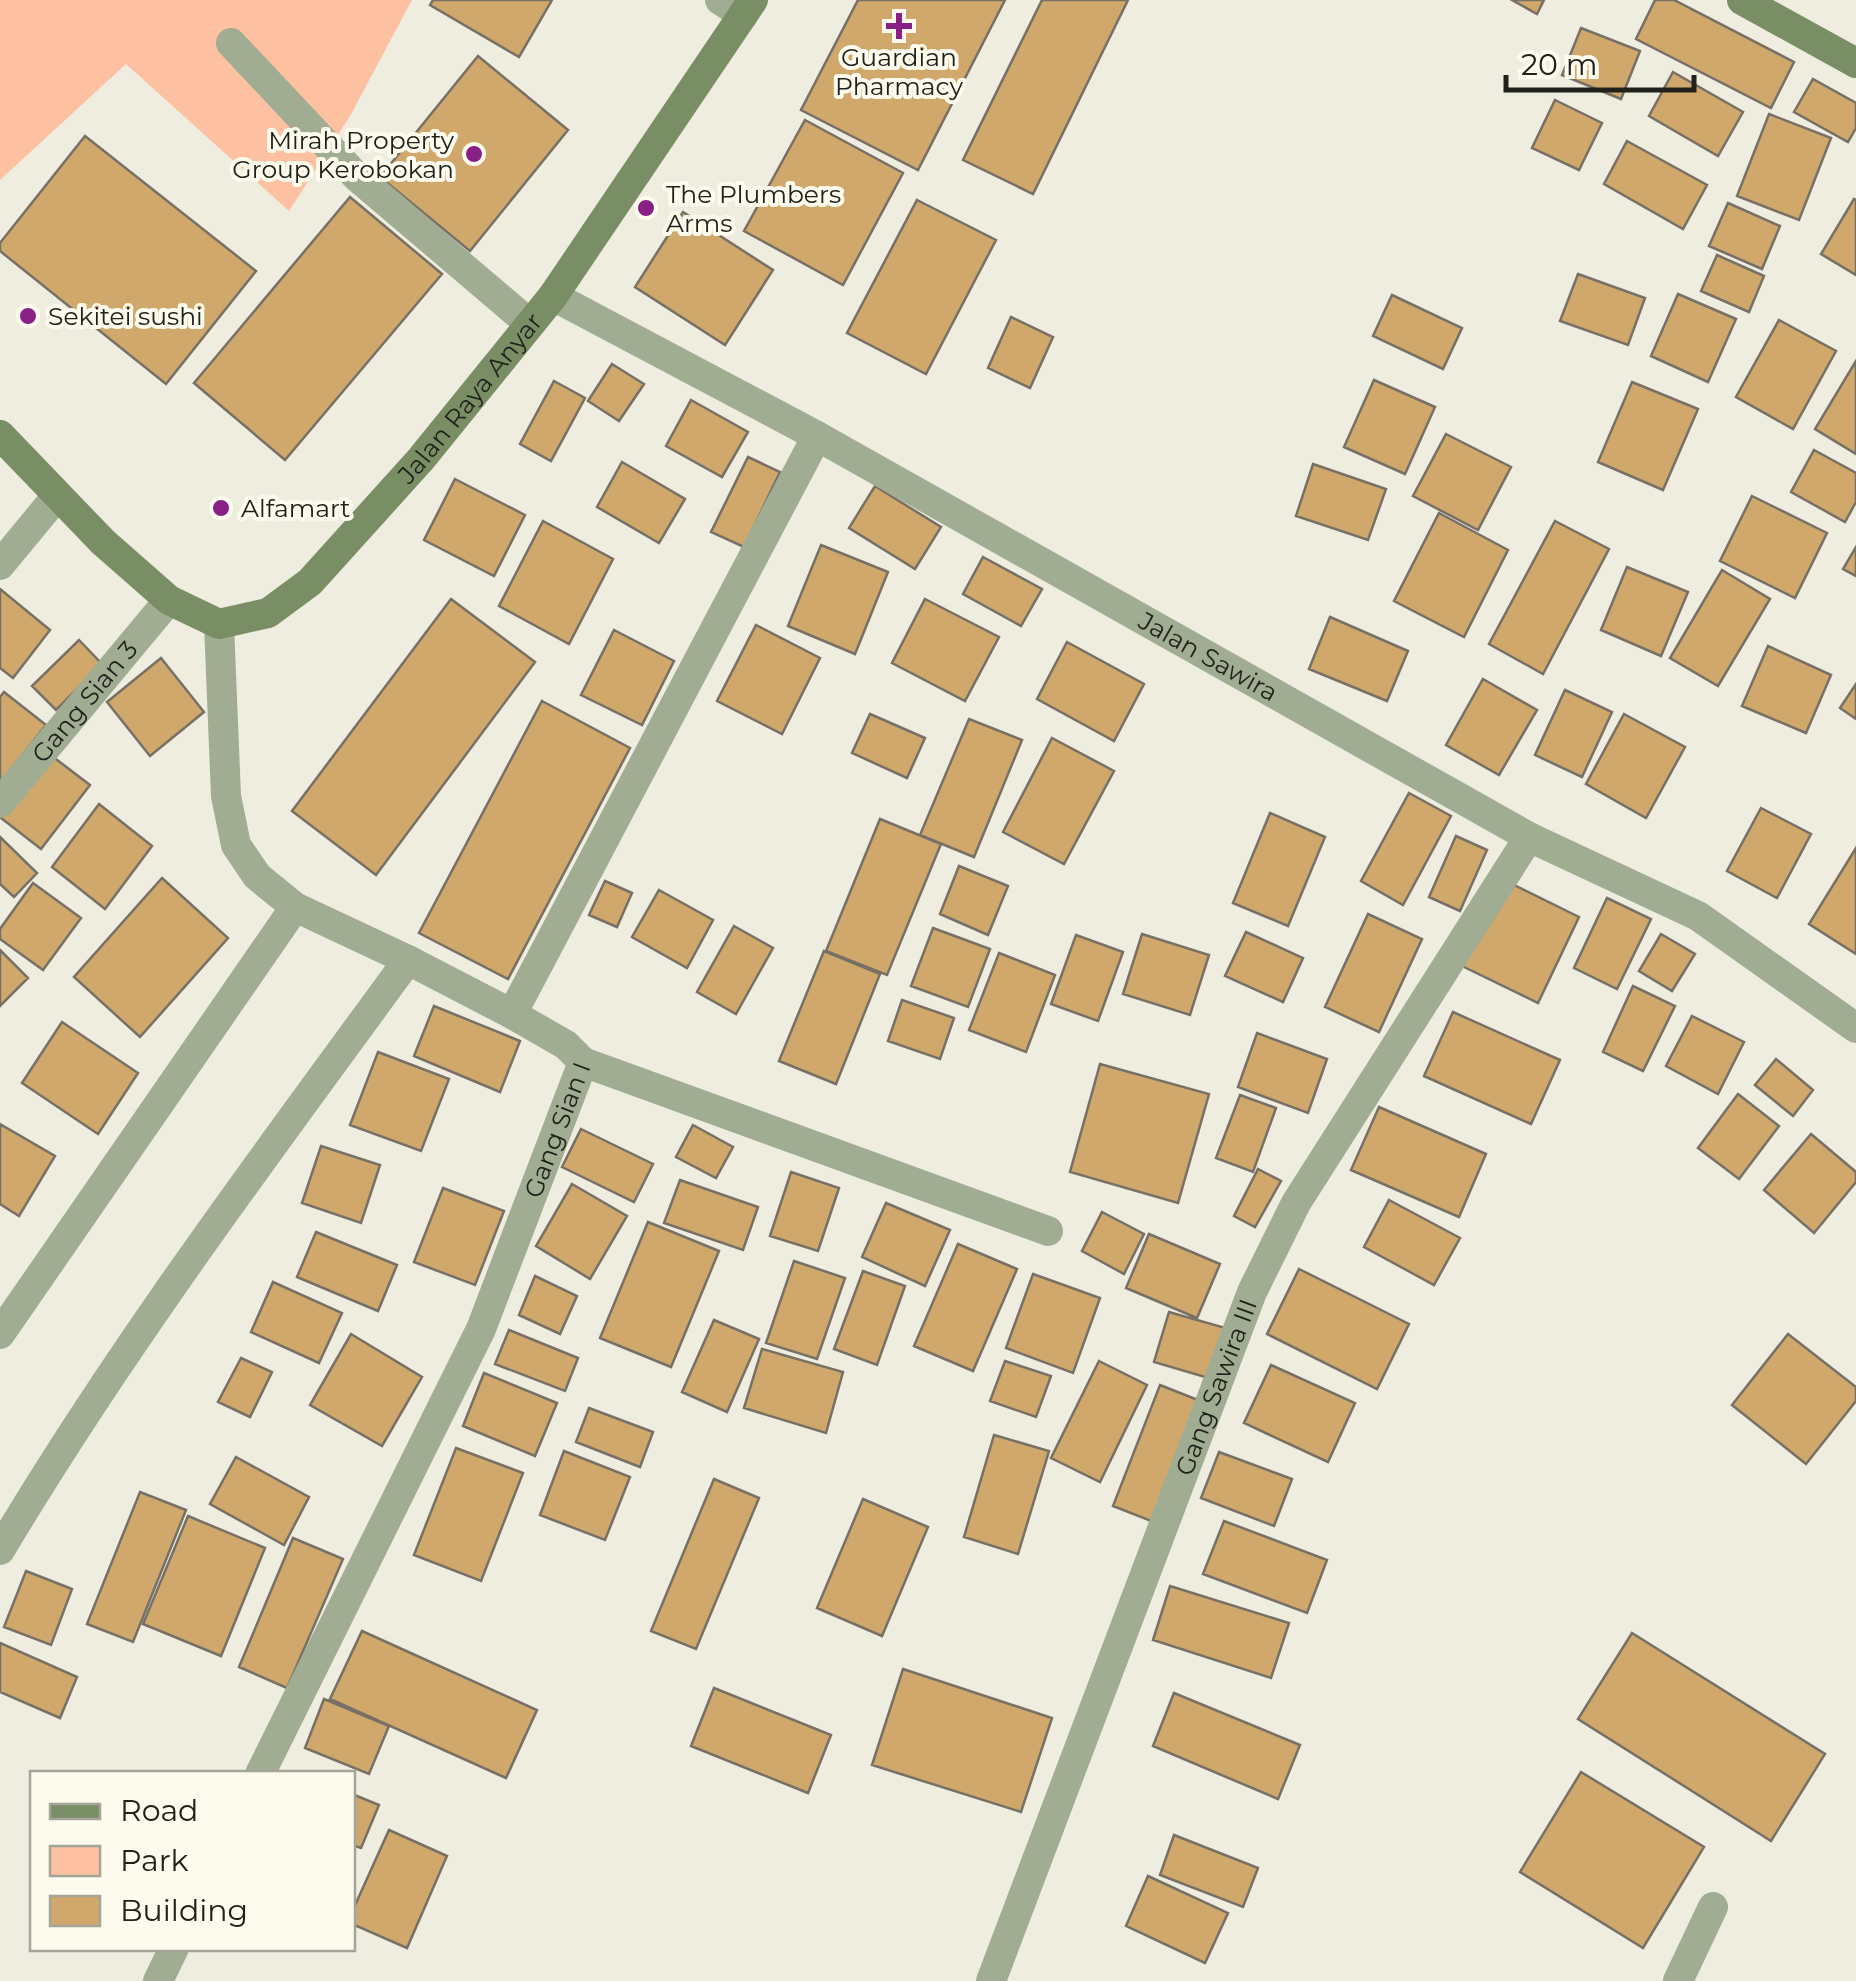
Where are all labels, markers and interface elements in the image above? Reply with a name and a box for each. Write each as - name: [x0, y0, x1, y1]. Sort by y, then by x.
- marker: Guardian Pharmacy: [888, 15, 910, 37]
- scale bar: [1506, 30, 1694, 92]
- place label: Guardian Pharmacy: [835, 42, 964, 101]
- text: 20 m: [1521, 46, 1598, 83]
- place label: Mirah Property Group Kerobokan: [232, 125, 454, 184]
- marker: Mirah Property Group Kerobokan: [463, 143, 485, 165]
- place label: The Plumbers Arms: [666, 179, 841, 238]
- marker: The Plumbers Arms: [635, 197, 657, 219]
- place label: Sekitei sushi: [48, 301, 203, 331]
- marker: Sekitei sushi: [17, 305, 39, 327]
- street label: Jalan Raya Anyar: [391, 307, 548, 490]
- place label: Alfamart: [241, 493, 350, 523]
- marker: Alfamart: [210, 497, 232, 519]
- street label: Jalan Sawira: [1133, 605, 1283, 707]
- street label: Gang Sian 3: [25, 635, 144, 768]
- street label: Gang Sian I: [518, 1058, 597, 1202]
- street label: Gang Sawira III: [1169, 1295, 1263, 1480]
- legend: [30, 1771, 355, 1951]
- text: Road: [120, 1792, 198, 1829]
- text: Park: [120, 1842, 189, 1879]
- text: Building: [120, 1892, 248, 1929]

